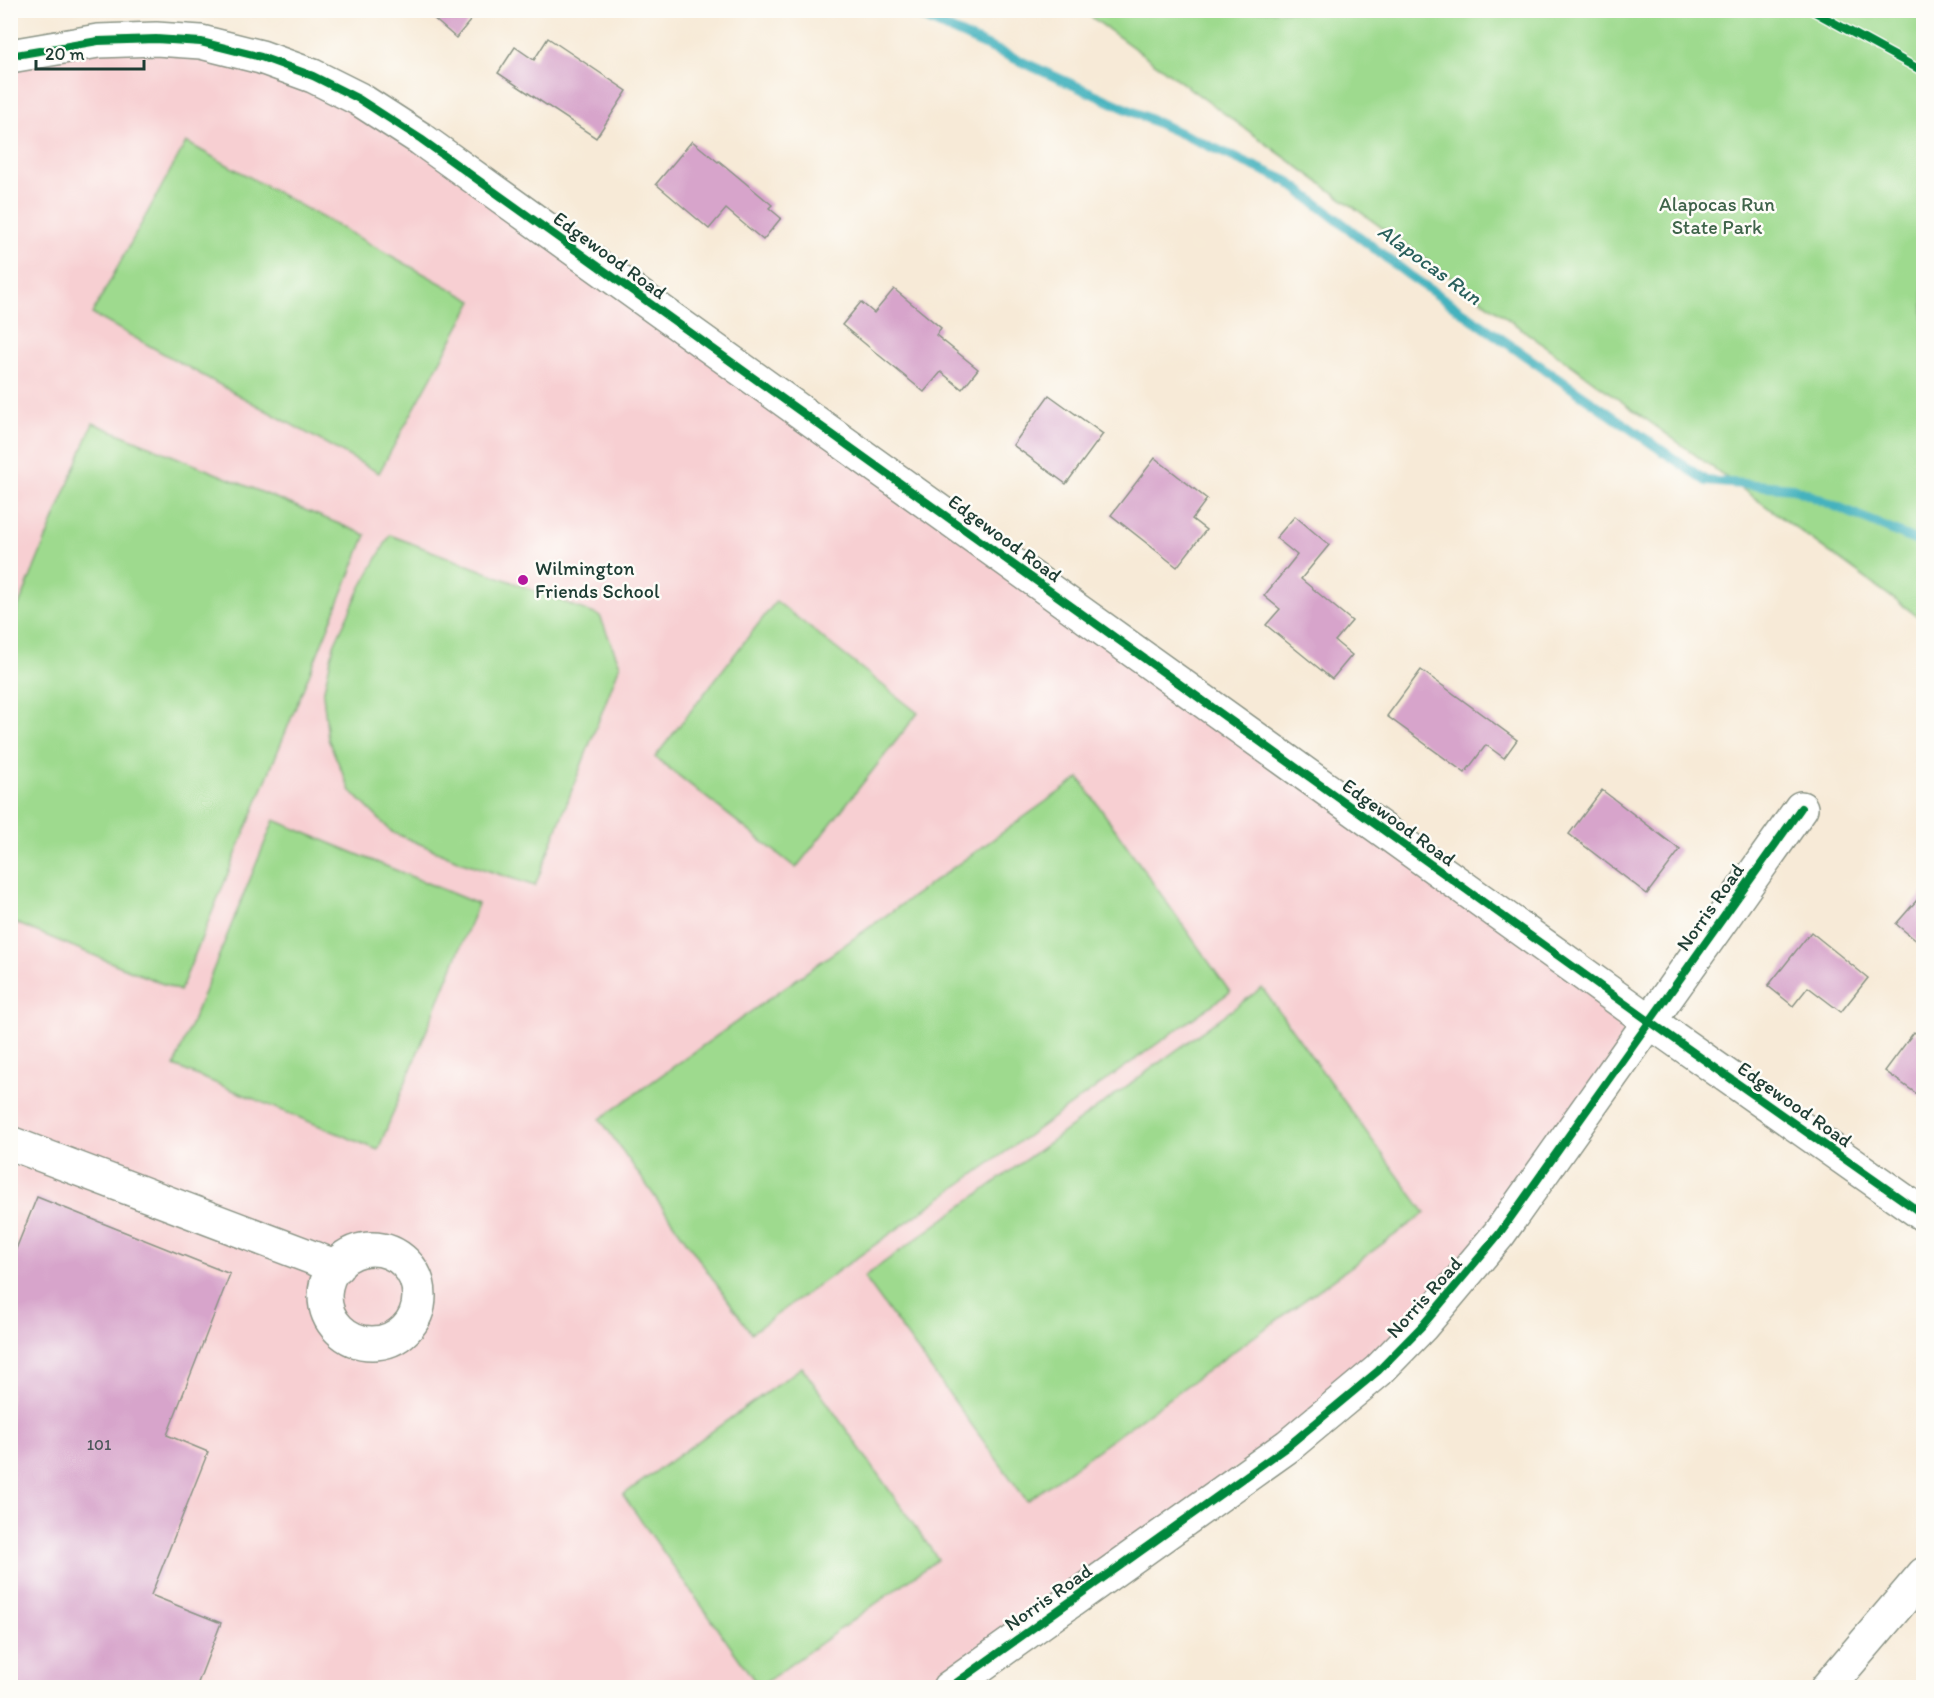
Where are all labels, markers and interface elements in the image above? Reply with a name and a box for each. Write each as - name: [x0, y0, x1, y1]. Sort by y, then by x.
- scale bar: [36, 33, 144, 71]
- text: 20 m: [45, 43, 85, 65]
- park label: Alapocas Run State Park: [1659, 192, 1775, 239]
- street label: Edgewood Road: [549, 206, 672, 304]
- water label: Alapocas Run: [1373, 218, 1487, 310]
- street label: Edgewood Road: [944, 489, 1067, 587]
- place label: Wilmington Friends School: [535, 556, 660, 603]
- marker: Wilmington Friends School: [516, 573, 530, 587]
- street label: Edgewood Road: [1338, 773, 1461, 871]
- street label: Norris Road: [1671, 859, 1749, 955]
- street label: Edgewood Road: [1733, 1056, 1857, 1152]
- street label: Norris Road: [1381, 1251, 1467, 1343]
- house number: 101: [87, 1435, 112, 1454]
- street label: Norris Road: [1000, 1558, 1096, 1636]

